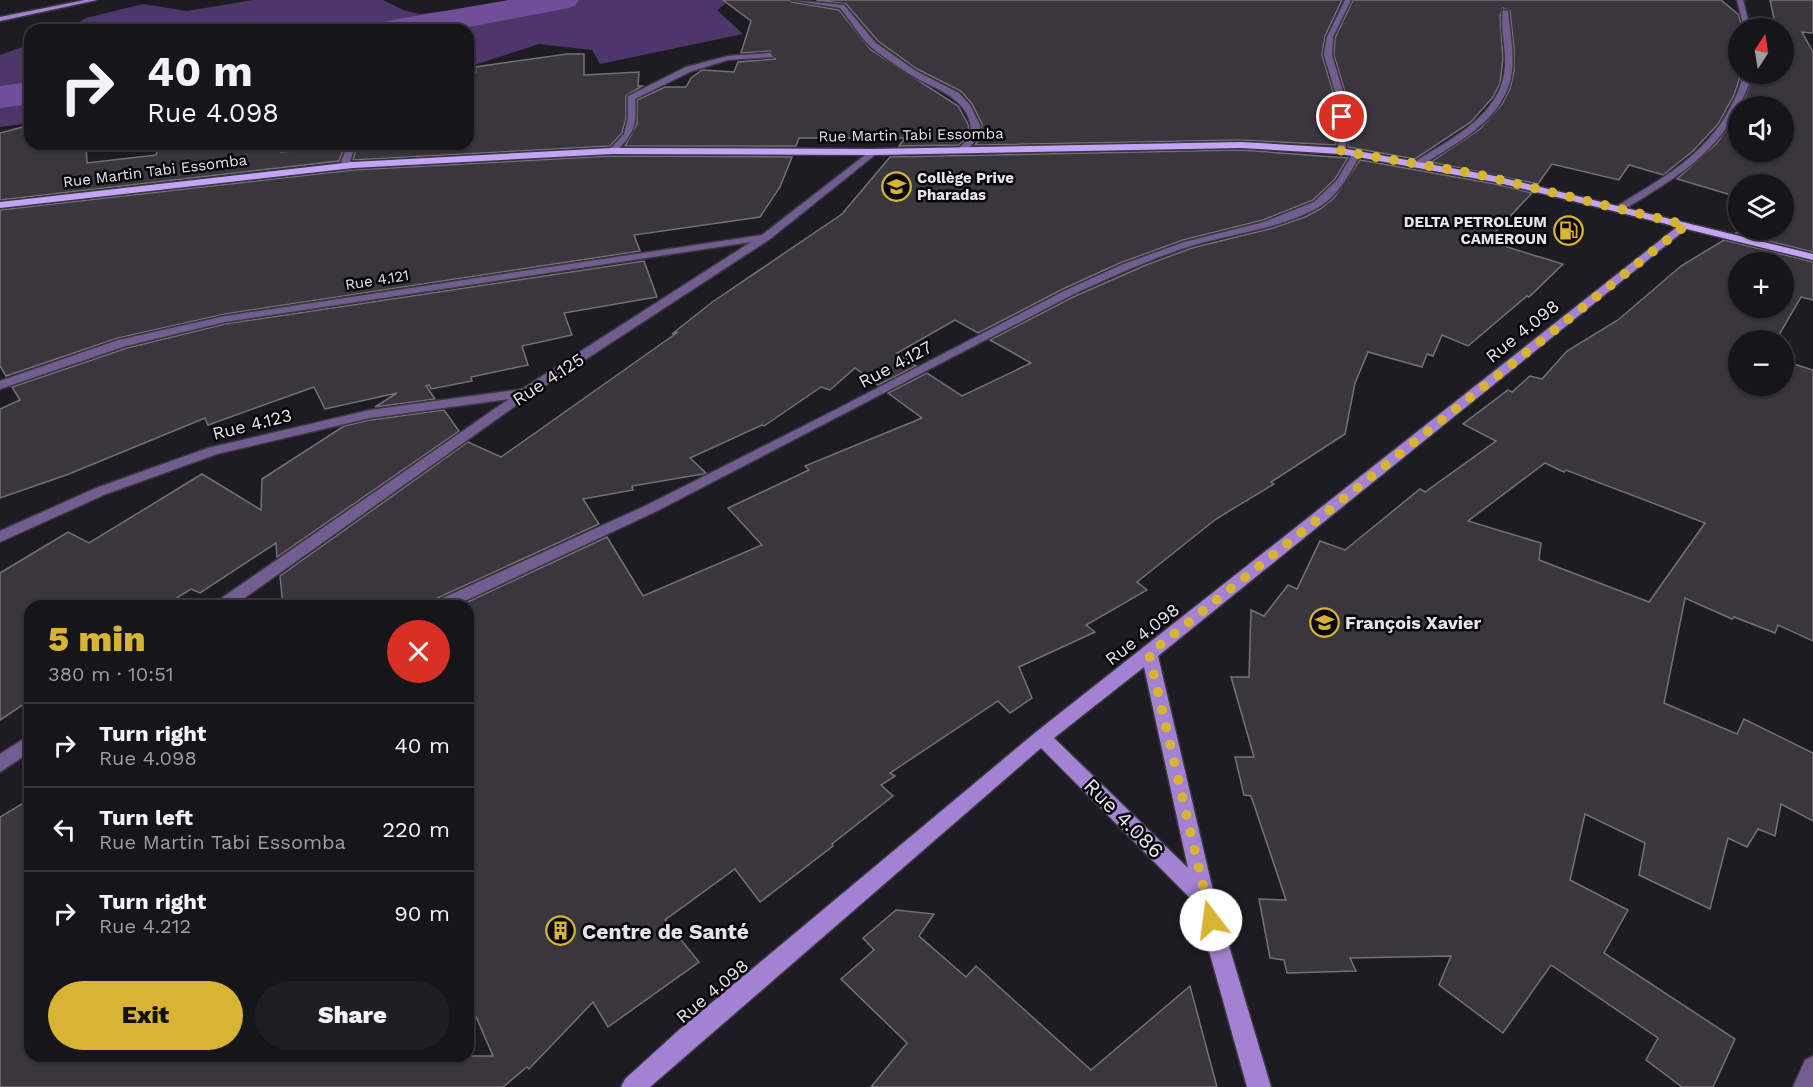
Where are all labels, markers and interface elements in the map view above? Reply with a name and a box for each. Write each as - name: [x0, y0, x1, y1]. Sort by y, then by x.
- north arrow: [1728, 18, 1794, 84]
- map controls: [1728, 18, 1794, 396]
- text: 40 m: [147, 47, 253, 96]
- icon: right: [48, 48, 126, 126]
- pin: [1316, 91, 1367, 142]
- button: sound: [1728, 96, 1794, 162]
- text: Rue 4.098: [147, 97, 279, 129]
- icon: arrive: [1325, 100, 1358, 133]
- street label: Rue Martin Tabi Essomba: [818, 124, 1004, 146]
- street label: Rue Martin Tabi Essomba: [62, 151, 248, 191]
- place label: Collège Prive Pharadas: [917, 169, 1014, 204]
- school or university icon: Collège Prive Pharadas: [880, 171, 912, 203]
- button: layers: [1728, 174, 1794, 240]
- place label: DELTA PETROLEUM CAMEROUN: [1404, 213, 1547, 248]
- fuel station icon: DELTA PETROLEUM CAMEROUN: [1552, 215, 1584, 247]
- button: +: [1728, 252, 1794, 318]
- street label: Rue 4.121: [344, 266, 410, 294]
- street label: Rue 4.098: [1481, 295, 1563, 367]
- button: −: [1728, 330, 1794, 396]
- street label: Rue 4.127: [855, 336, 935, 392]
- street label: Rue 4.125: [508, 348, 588, 410]
- street label: Rue 4.123: [210, 404, 294, 444]
- street label: Rue 4.098: [1101, 599, 1183, 669]
- school or university icon: François Xavier: [1308, 606, 1340, 638]
- place label: François Xavier: [1345, 612, 1481, 633]
- text: 5 min: [48, 618, 145, 660]
- button: close: [387, 620, 450, 683]
- text: 380 m · 10:51: [48, 662, 174, 686]
- text: Turn right: [99, 721, 206, 746]
- icon: right: [48, 729, 81, 762]
- text: 40 m: [394, 733, 450, 758]
- text: Rue 4.098: [99, 746, 197, 770]
- street label: Rue 4.086: [1079, 773, 1169, 863]
- text: Turn left: [99, 805, 193, 830]
- icon: left: [48, 813, 81, 846]
- text: 220 m: [382, 817, 450, 842]
- text: Rue Martin Tabi Essomba: [99, 830, 346, 854]
- position arrow: [1179, 888, 1243, 952]
- text: Turn right: [99, 889, 206, 914]
- icon: right: [48, 897, 81, 930]
- text: 90 m: [394, 901, 450, 926]
- text: Rue 4.212: [99, 914, 191, 938]
- building icon: Centre de Santé: [545, 915, 577, 947]
- place label: Centre de Santé: [582, 919, 749, 944]
- street label: Rue 4.098: [672, 955, 752, 1027]
- button: Exit: [48, 981, 243, 1050]
- button: Share: [255, 981, 450, 1050]

